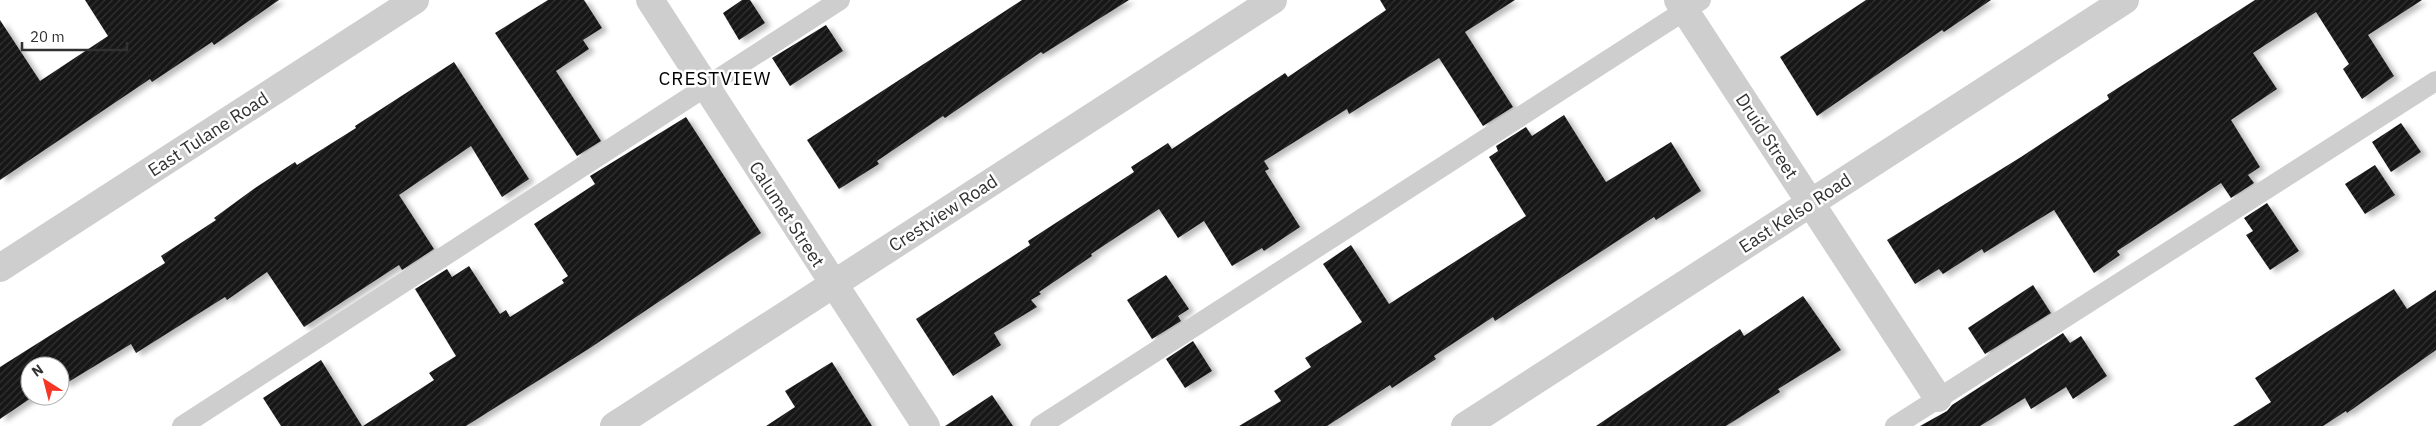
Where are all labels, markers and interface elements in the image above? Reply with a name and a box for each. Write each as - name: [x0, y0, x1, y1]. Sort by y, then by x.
- scale bar: [22, 20, 128, 52]
- text: 20 m: [30, 27, 65, 46]
- district label: CRESTVIEW: [659, 66, 771, 90]
- street label: East Tulane Road: [143, 86, 273, 182]
- street label: Druid Street: [1731, 89, 1803, 183]
- street label: Calumet Street: [744, 157, 830, 271]
- street label: East Kelso Road: [1734, 168, 1856, 258]
- street label: Crestview Road: [884, 169, 1002, 257]
- north arrow: [20, 356, 70, 406]
- text: N: [28, 360, 47, 381]

